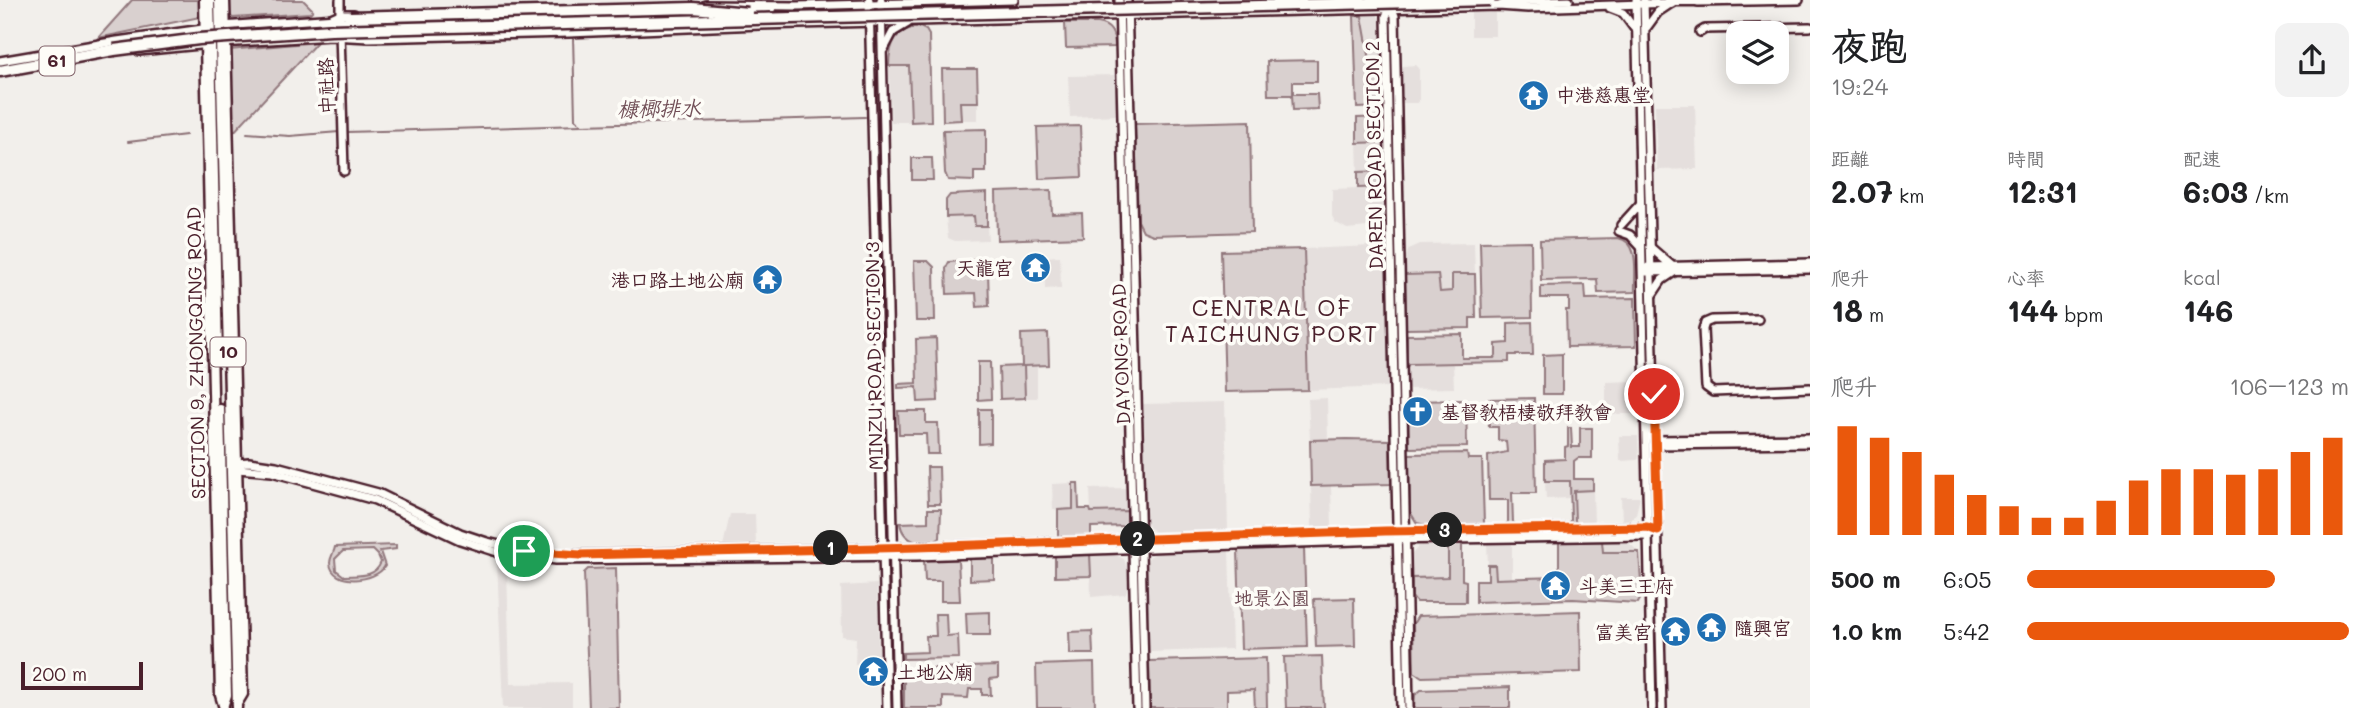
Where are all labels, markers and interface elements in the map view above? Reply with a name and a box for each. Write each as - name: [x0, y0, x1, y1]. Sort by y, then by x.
- text: 夜跑: [1831, 20, 1907, 70]
- map controls: [1726, 21, 1789, 84]
- button: layers: [1726, 21, 1789, 84]
- button: share: [2275, 23, 2349, 97]
- street label: DAREN ROAD SECTION 2: [1359, 40, 1388, 270]
- road number: 61: [40, 46, 74, 76]
- street label: 中社路: [312, 57, 339, 115]
- text: 19:24: [1831, 71, 1888, 101]
- temple icon: 中港慈惠堂: [1516, 78, 1550, 112]
- place label: 中港慈惠堂: [1556, 82, 1651, 107]
- water label: 槺榔排水: [617, 93, 702, 122]
- text: 距離: [1831, 146, 1869, 171]
- text: 時間: [2007, 146, 2045, 171]
- text: 配速: [2183, 146, 2221, 171]
- text: 2.07: [1831, 171, 1893, 211]
- text: 12:31: [2007, 171, 2078, 211]
- text: 6:03: [2183, 171, 2248, 211]
- text: km: [1893, 183, 1924, 208]
- text: /km: [2248, 183, 2289, 208]
- street label: SECTION 9, ZHONGQING ROAD: [180, 207, 211, 499]
- street label: MINZU ROAD SECTION 3: [859, 241, 888, 471]
- temple icon: 天龍宮: [1019, 251, 1053, 285]
- place label: 天龍宮: [956, 255, 1013, 280]
- temple icon: 港口路土地公廟: [750, 263, 784, 297]
- text: 爬升: [1831, 265, 1869, 290]
- text: 心率: [2007, 265, 2045, 290]
- text: kcal: [2183, 265, 2221, 290]
- place label: 港口路土地公廟: [611, 267, 744, 292]
- street label: DAYONG ROAD: [1106, 283, 1135, 425]
- text: 18: [1831, 290, 1863, 330]
- text: 144: [2007, 290, 2058, 330]
- text: 146: [2183, 290, 2233, 330]
- district label: CENTRAL OF TAICHUNG PORT: [1165, 292, 1379, 348]
- text: m: [1863, 302, 1884, 327]
- text: bpm: [2058, 302, 2103, 327]
- road number: 10: [210, 338, 246, 366]
- pin: [1624, 364, 1684, 424]
- text: 爬升: [1831, 371, 1877, 401]
- text: 106–123 m: [2230, 371, 2349, 401]
- icon: check: [1635, 375, 1673, 413]
- church icon: 基督教梧棲敬拜教會: [1401, 395, 1435, 429]
- place label: 基督教梧棲敬拜教會: [1441, 399, 1612, 424]
- pin: 3: [1428, 512, 1462, 548]
- text: 3: [1439, 517, 1450, 542]
- pin: [494, 521, 554, 581]
- pin: 2: [1120, 522, 1156, 556]
- text: 2: [1132, 526, 1143, 551]
- pin: 1: [814, 530, 848, 566]
- icon: arrive: [505, 532, 543, 570]
- text: 1: [826, 535, 835, 560]
- text: 500 m: [1831, 564, 1901, 594]
- text: 6:05: [1943, 564, 1992, 594]
- temple icon: 斗美三王府: [1539, 569, 1573, 603]
- place label: 斗美三王府: [1579, 573, 1674, 598]
- park label: 地景公園: [1234, 585, 1310, 610]
- temple icon: 隨興宮: [1694, 611, 1728, 645]
- temple icon: 富美宮: [1658, 615, 1692, 649]
- place label: 隨興宮: [1734, 615, 1791, 640]
- text: 1.0 km: [1831, 616, 1902, 646]
- text: 5:42: [1943, 616, 1990, 646]
- place label: 富美宮: [1595, 619, 1652, 644]
- temple icon: 土地公廟: [857, 655, 891, 689]
- scale bar: [21, 659, 144, 691]
- place label: 土地公廟: [897, 659, 973, 684]
- text: 200 m: [32, 661, 87, 686]

